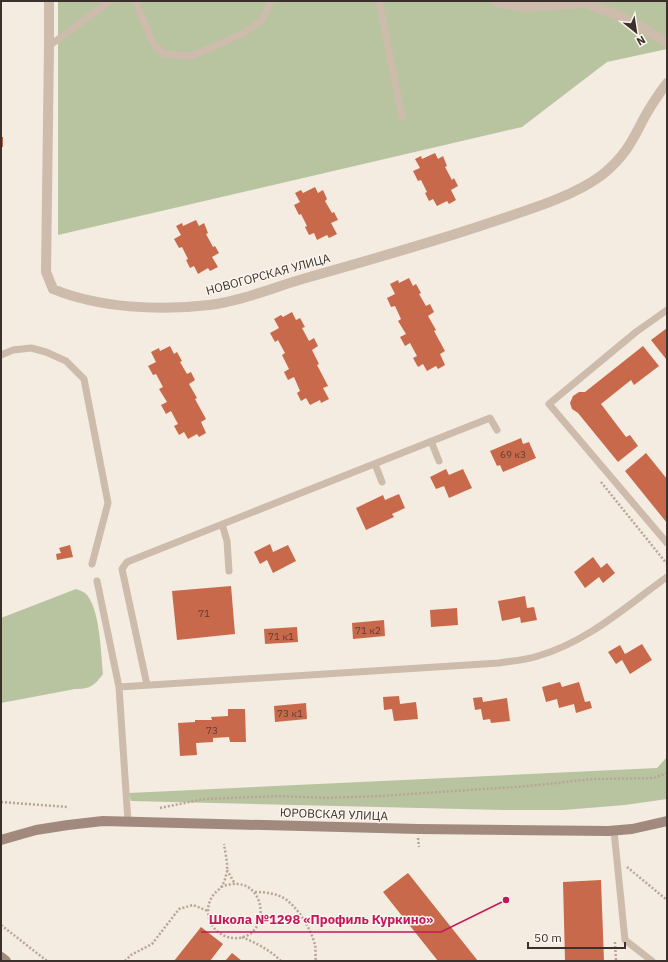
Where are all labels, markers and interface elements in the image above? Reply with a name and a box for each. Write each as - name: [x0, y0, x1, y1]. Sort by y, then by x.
- north arrow: [616, 12, 656, 52]
- text: N: [634, 33, 648, 49]
- street label: НОВОГОРСКАЯ УЛИЦА: [204, 250, 332, 298]
- house number: 69 к3: [500, 448, 526, 461]
- house number: 71: [198, 607, 210, 620]
- house number: 71 к2: [355, 624, 381, 637]
- house number: 71 к1: [268, 630, 294, 643]
- house number: 73 к1: [277, 707, 303, 720]
- house number: 73: [206, 724, 218, 737]
- street label: ЮРОВСКАЯ УЛИЦА: [280, 805, 389, 823]
- callout: Школа №1298 «Профиль Куркино»: [201, 907, 441, 932]
- text: Школа №1298 «Профиль Куркино»: [209, 911, 433, 928]
- scale bar: [528, 924, 625, 950]
- text: 50 m: [534, 930, 562, 945]

